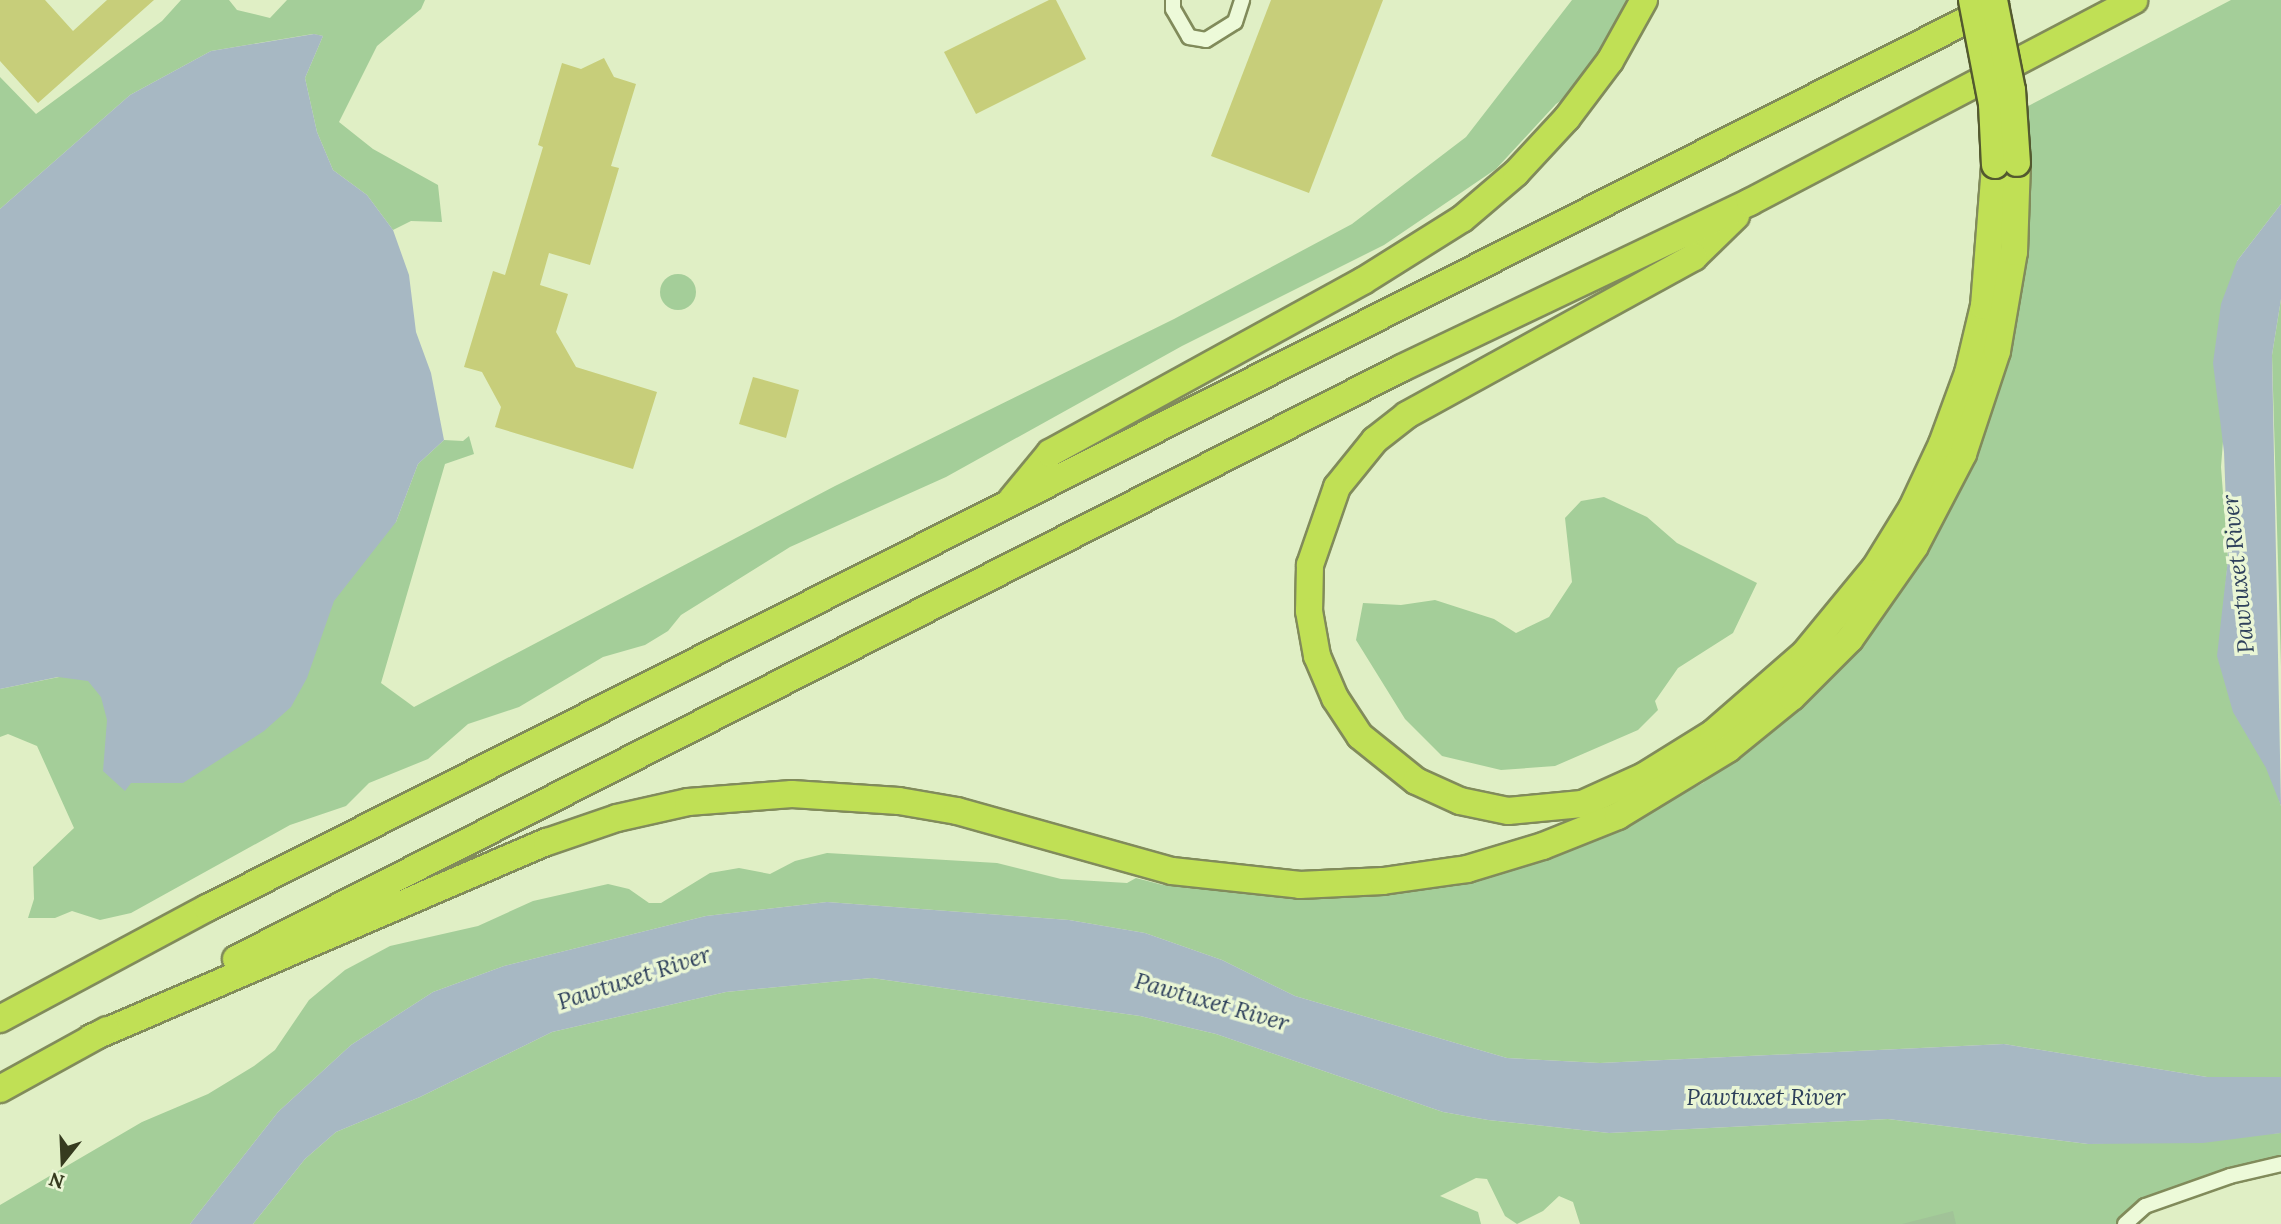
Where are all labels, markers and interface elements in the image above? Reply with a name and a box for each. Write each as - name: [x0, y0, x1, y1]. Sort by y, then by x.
- water label: Pawtuxet River: [2216, 493, 2260, 655]
- water label: Pawtuxet River: [554, 940, 714, 1016]
- water label: Pawtuxet River: [1132, 967, 1292, 1037]
- water label: Pawtuxet River: [1686, 1083, 1846, 1111]
- north arrow: [28, 1126, 98, 1196]
- text: N: [46, 1167, 67, 1195]

